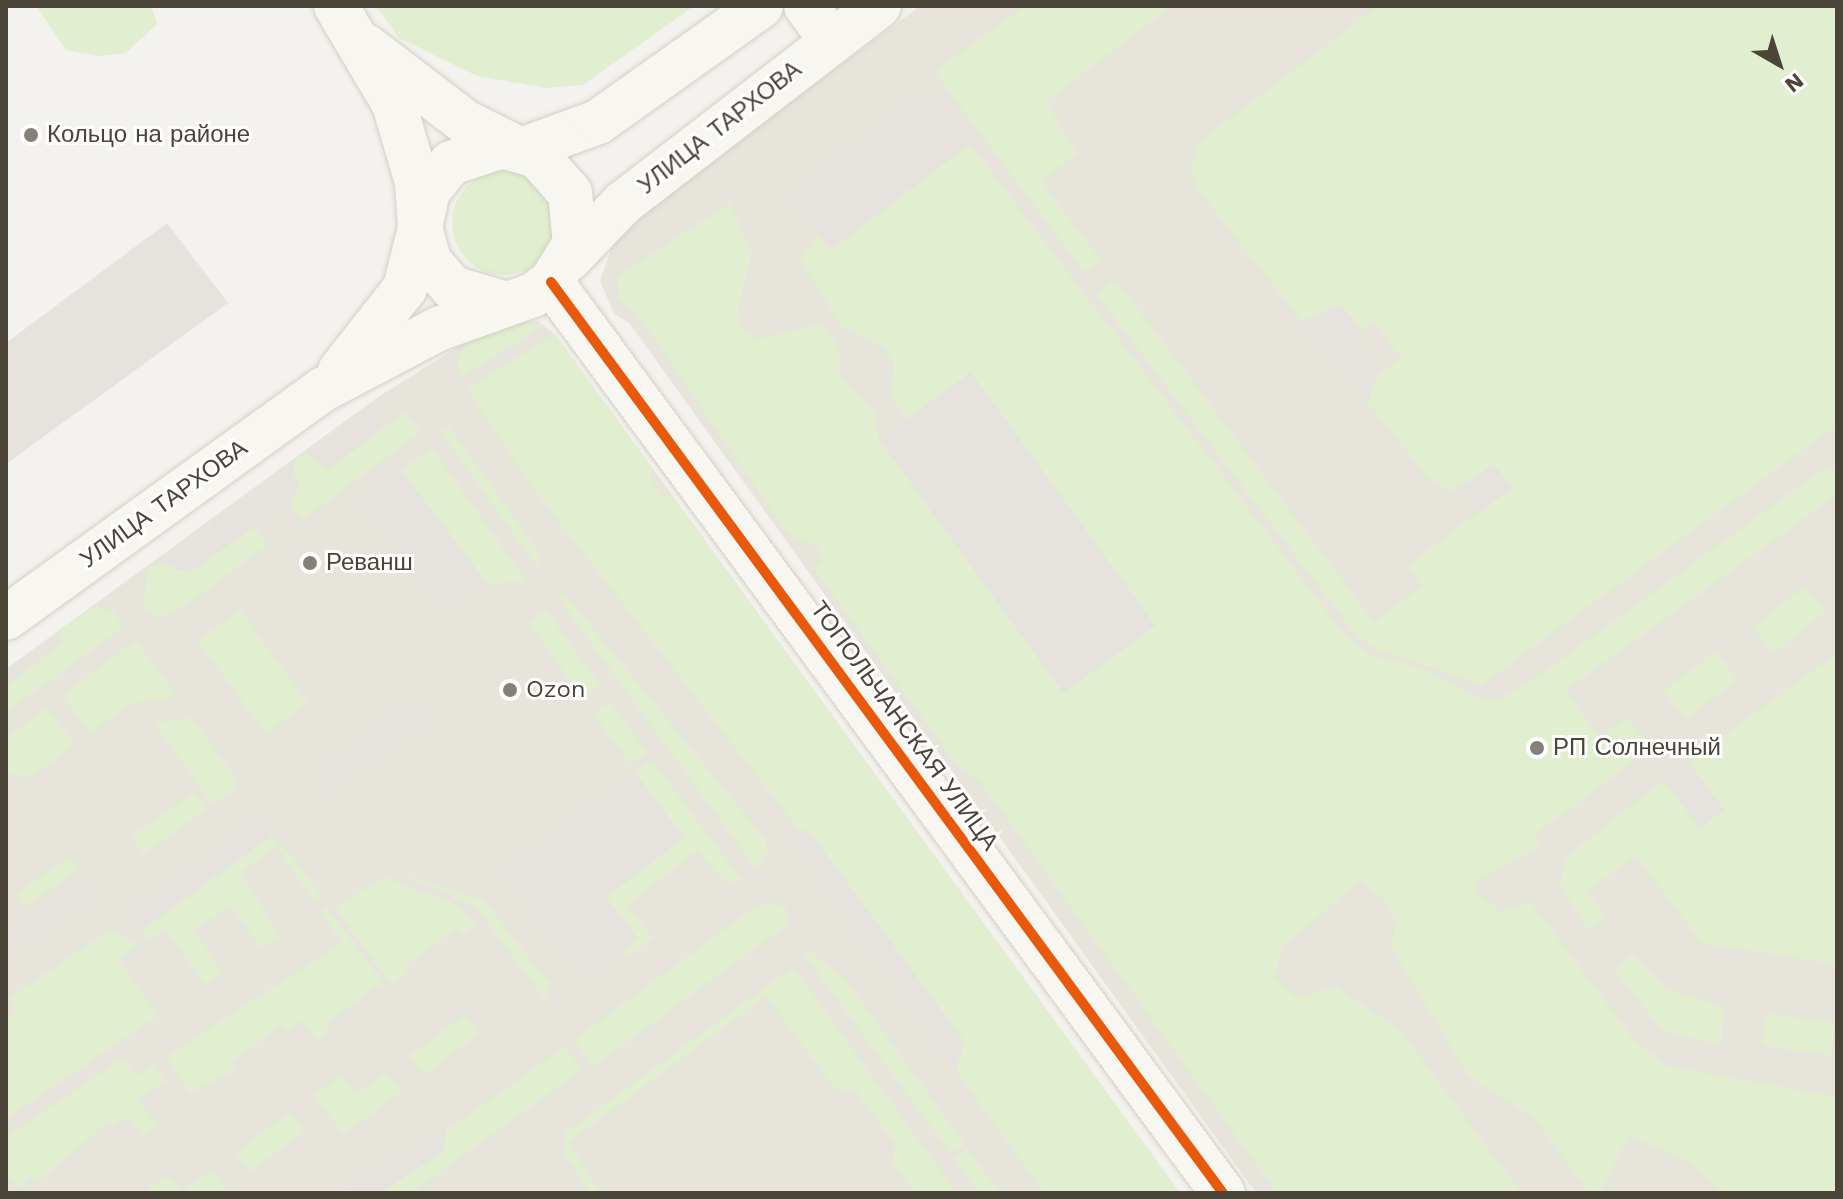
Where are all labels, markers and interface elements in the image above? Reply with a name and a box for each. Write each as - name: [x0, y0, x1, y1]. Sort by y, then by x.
- north arrow: [1739, 24, 1819, 104]
- street label: УЛИЦА ТАРХОВА: [633, 55, 807, 201]
- text: N: [1780, 68, 1809, 98]
- place label: Кольцо на районе: [47, 121, 250, 149]
- marker: Кольцо на районе: [22, 126, 40, 144]
- street label: УЛИЦА ТАРХОВА: [75, 434, 253, 574]
- place label: Реванш: [326, 549, 413, 577]
- marker: Реванш: [301, 554, 319, 572]
- street label: ТОПОЛЬЧАНСКАЯ УЛИЦА: [804, 596, 1004, 856]
- place label: Ozon: [526, 676, 586, 704]
- marker: Ozon: [501, 681, 519, 699]
- place label: РП Солнечный: [1553, 734, 1721, 762]
- marker: РП Солнечный: [1528, 739, 1546, 757]

